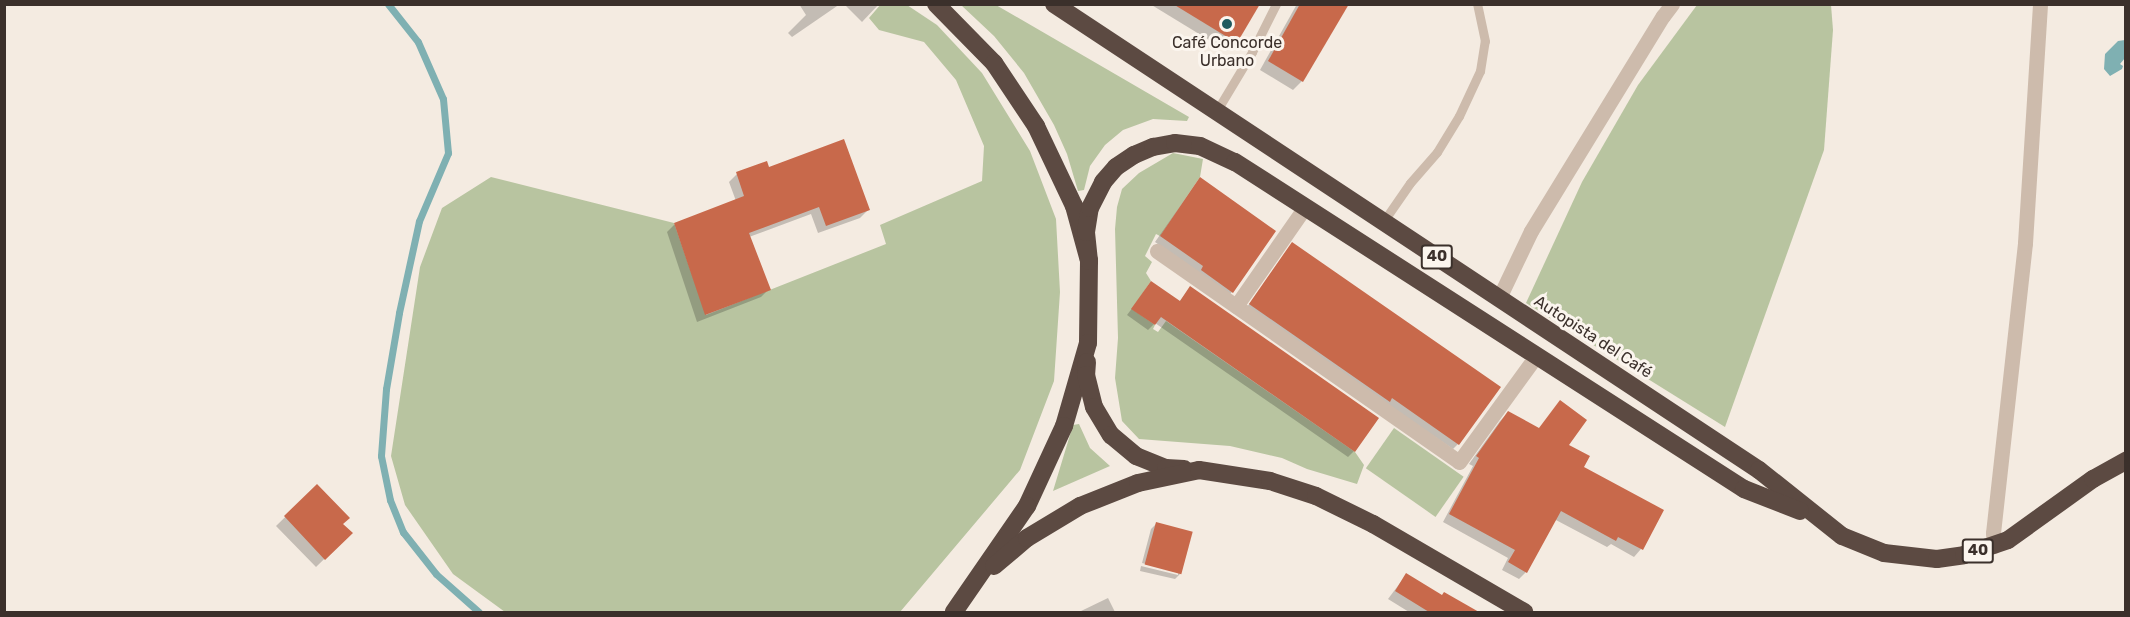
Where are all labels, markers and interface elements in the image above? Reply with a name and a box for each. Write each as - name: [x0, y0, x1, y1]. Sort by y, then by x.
- marker: Café Concorde Urbano: [1220, 17, 1234, 31]
- place label: Café Concorde Urbano: [1172, 33, 1282, 71]
- road number: 40: [1420, 245, 1454, 269]
- street label: Autopista del Café: [1530, 292, 1656, 382]
- road number: 40: [1962, 539, 1994, 563]

